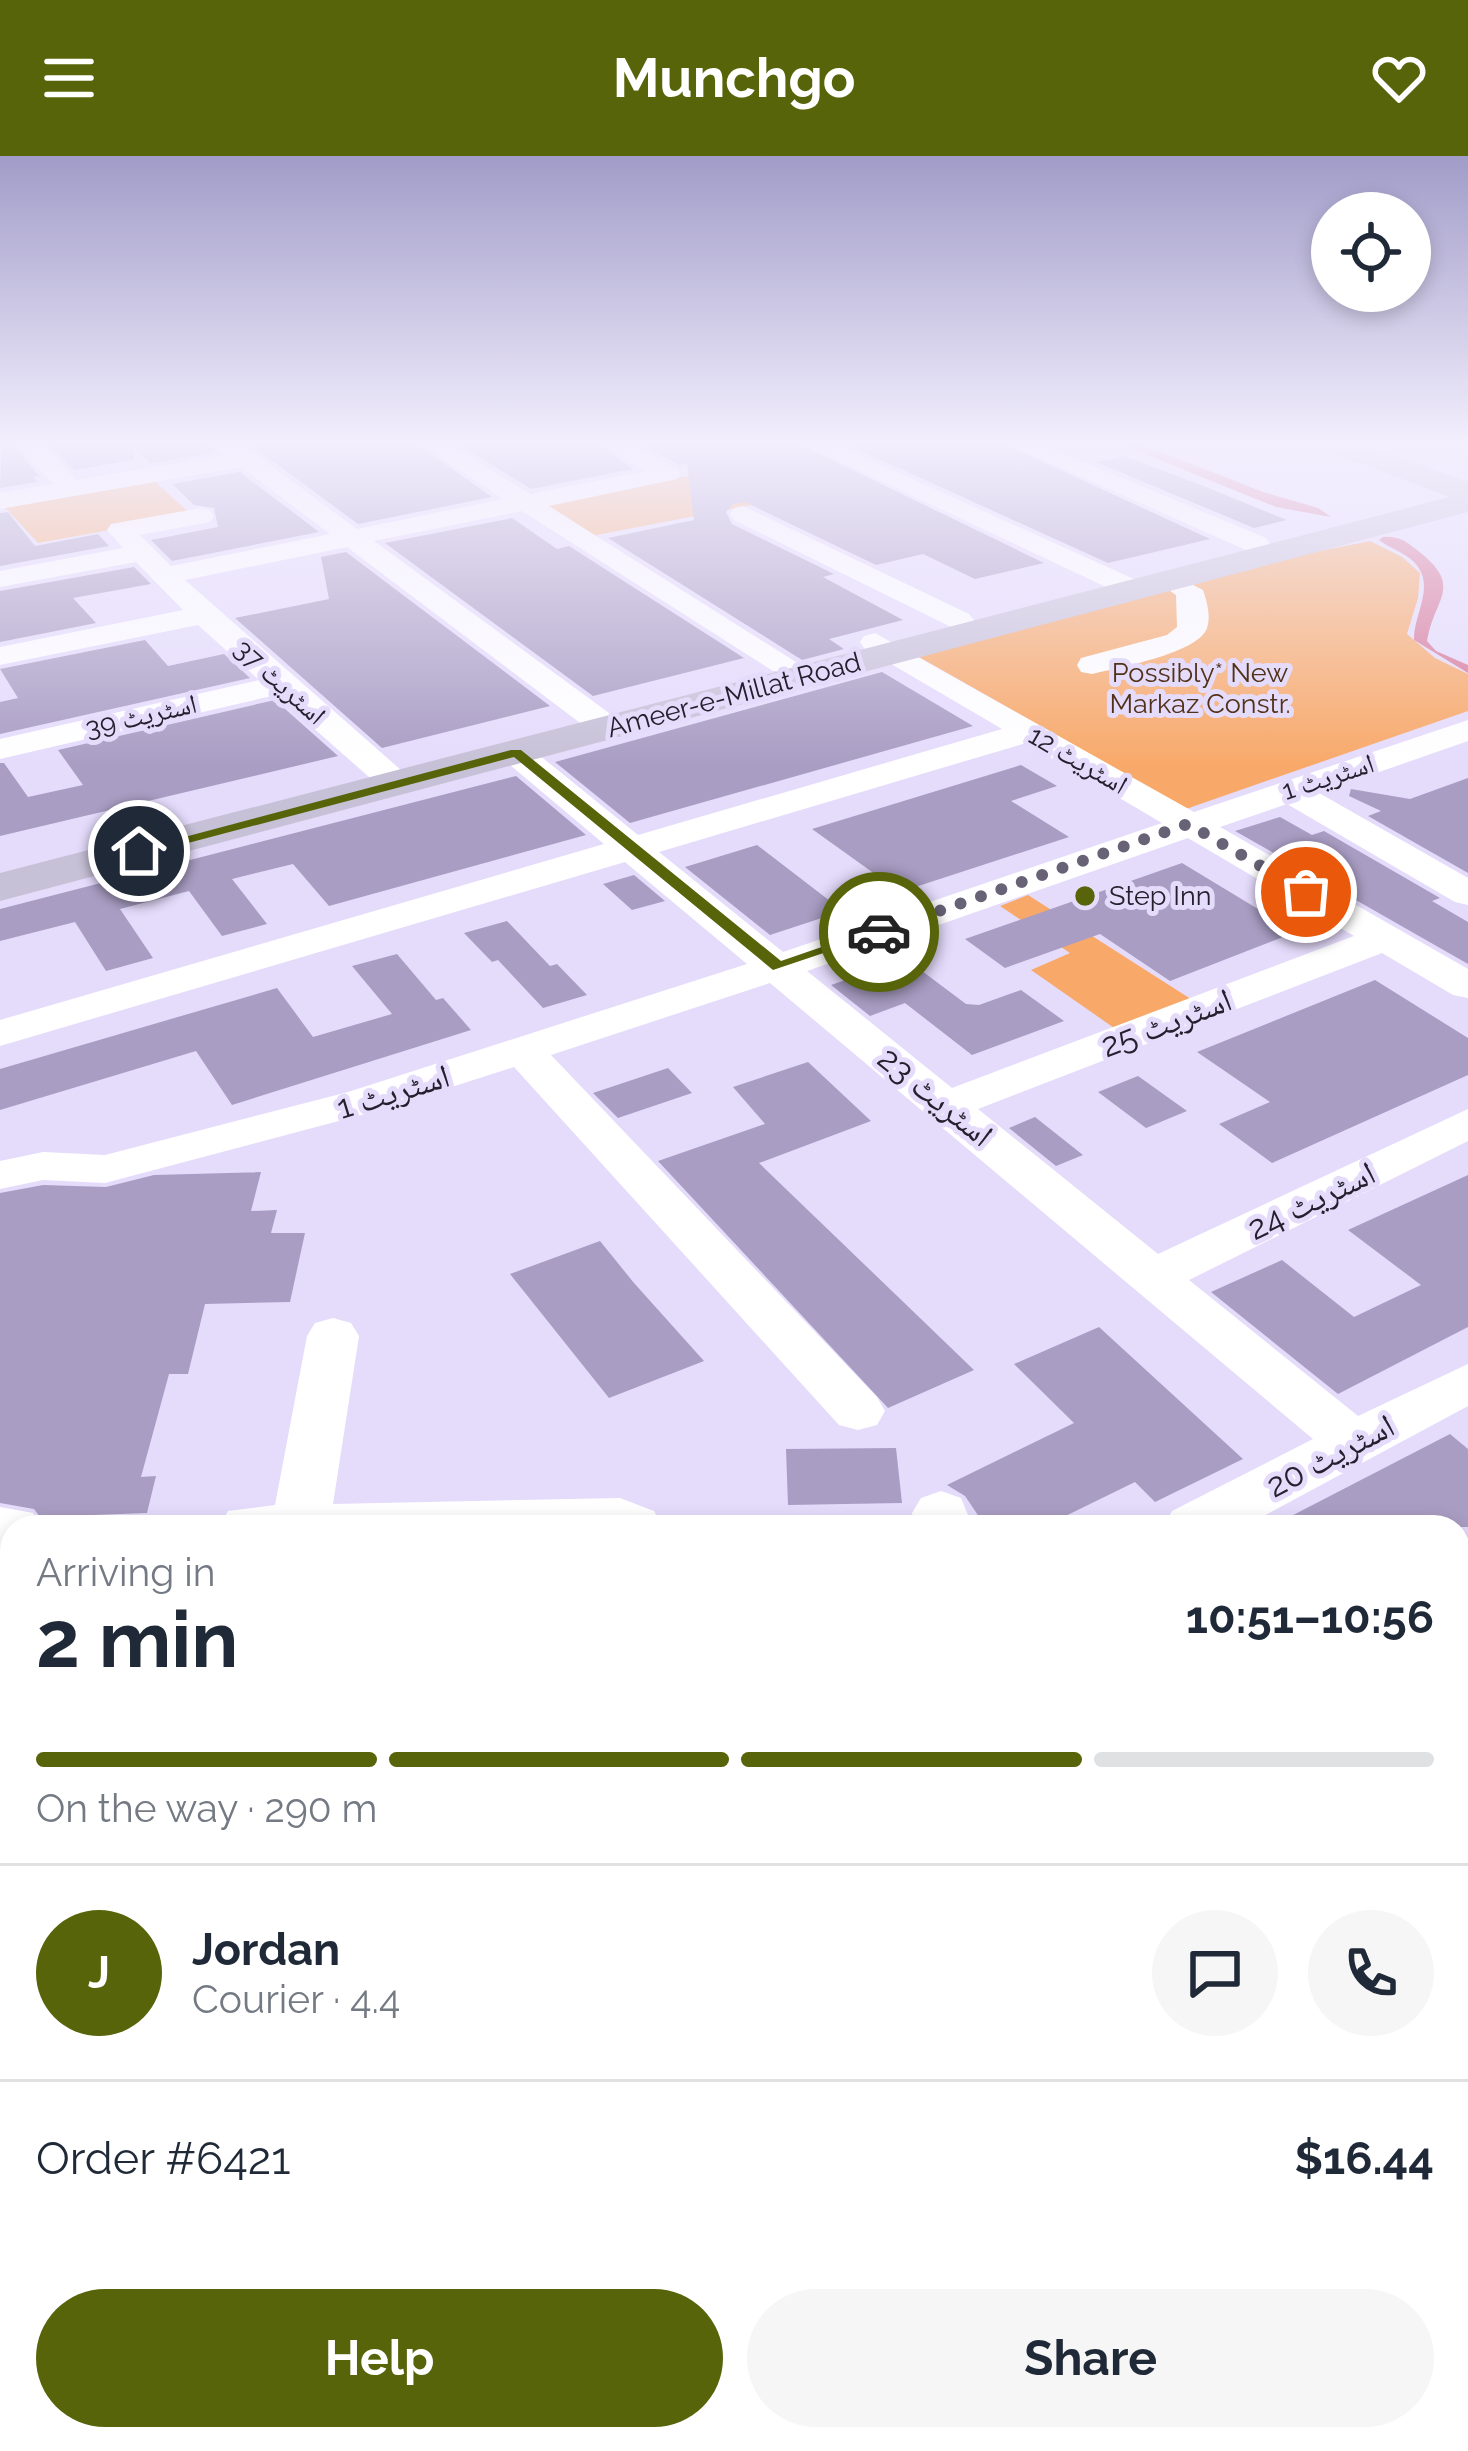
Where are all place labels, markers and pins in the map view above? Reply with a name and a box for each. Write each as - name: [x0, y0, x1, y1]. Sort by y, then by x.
- pin: [88, 800, 190, 902]
- pin: [1255, 841, 1357, 943]
- place label: Step Inn: [1109, 880, 1212, 911]
- marker: Step Inn: [1072, 883, 1098, 909]

